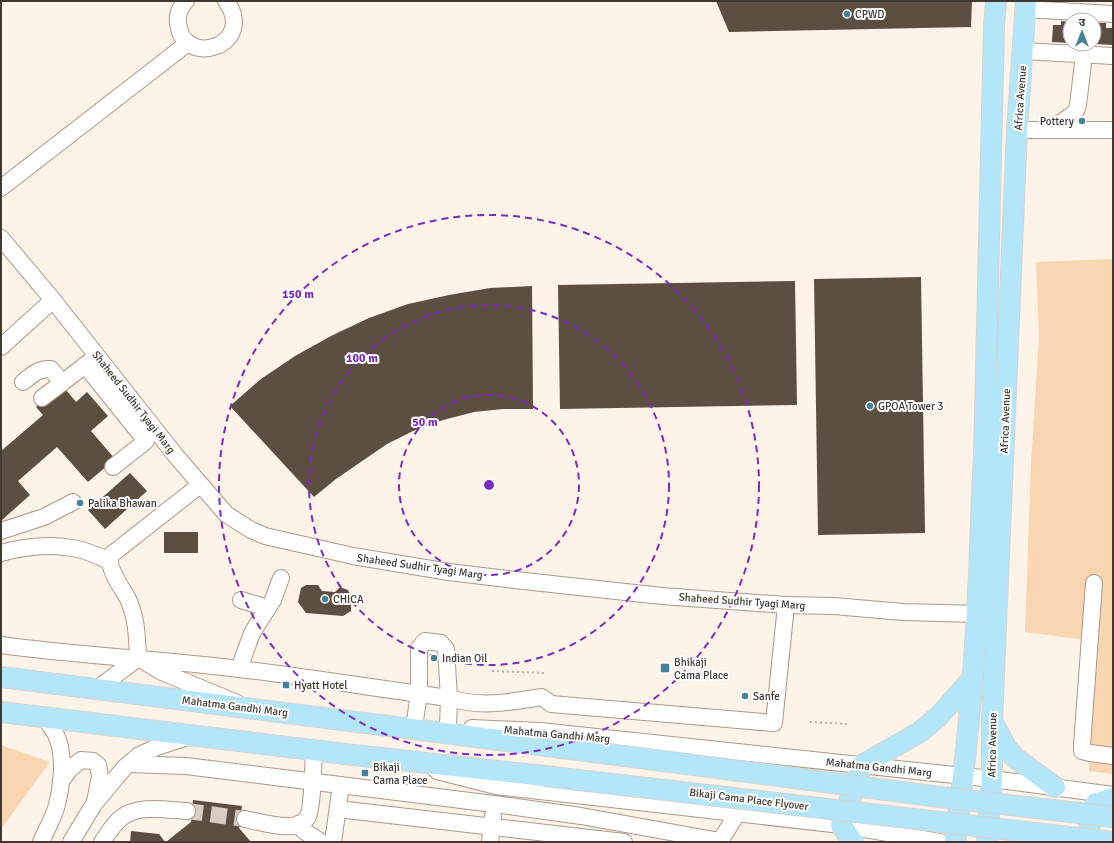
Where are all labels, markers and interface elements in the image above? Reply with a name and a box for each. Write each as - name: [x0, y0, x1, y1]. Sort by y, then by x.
- place label: CPWD: [855, 8, 884, 21]
- marker: CPWD: [842, 9, 852, 19]
- north arrow: [1062, 12, 1102, 52]
- text: उ: [1079, 16, 1086, 29]
- street label: Africa Avenue: [1012, 65, 1029, 131]
- place label: Pottery: [1040, 115, 1075, 128]
- marker: Pottery: [1077, 116, 1087, 126]
- text: 150 m: [282, 287, 314, 302]
- street label: Shaheed Sudhir Tyagi Marg: [89, 348, 178, 456]
- text: 100 m: [346, 351, 378, 366]
- street label: Africa Avenue: [998, 388, 1013, 454]
- place label: GPOA Tower 3: [878, 400, 943, 413]
- marker: GPOA Tower 3: [865, 401, 875, 411]
- text: 50 m: [412, 415, 438, 430]
- centre of rings: [482, 478, 496, 492]
- place label: Palika Bhawan: [88, 497, 157, 510]
- marker: Palika Bhawan: [75, 498, 85, 508]
- street label: Shaheed Sudhir Tyagi Marg: [356, 551, 484, 582]
- street label: Shaheed Sudhir Tyagi Marg: [678, 591, 806, 612]
- place label: CHICA: [333, 593, 364, 606]
- marker: CHICA: [320, 594, 330, 604]
- place label: Indian Oil: [442, 652, 488, 665]
- marker: Indian Oil: [429, 653, 439, 663]
- place label: Bhikaji Cama Place: [674, 656, 729, 682]
- marker: Bhikaji Cama Place: [659, 662, 671, 674]
- place label: Hyatt Hotel: [294, 679, 348, 692]
- marker: Hyatt Hotel: [281, 680, 291, 690]
- place label: Sanfe: [753, 690, 780, 703]
- marker: Sanfe: [740, 691, 750, 701]
- street label: Mahatma Gandhi Marg: [181, 694, 289, 719]
- street label: Africa Avenue: [985, 712, 1000, 778]
- street label: Mahatma Gandhi Marg: [503, 723, 611, 746]
- street label: Mahatma Gandhi Marg: [825, 755, 933, 780]
- place label: Bikaji Cama Place: [373, 761, 428, 787]
- marker: Bikaji Cama Place: [360, 768, 370, 778]
- street label: Bikaji Cama Place Flyover: [689, 786, 809, 813]

